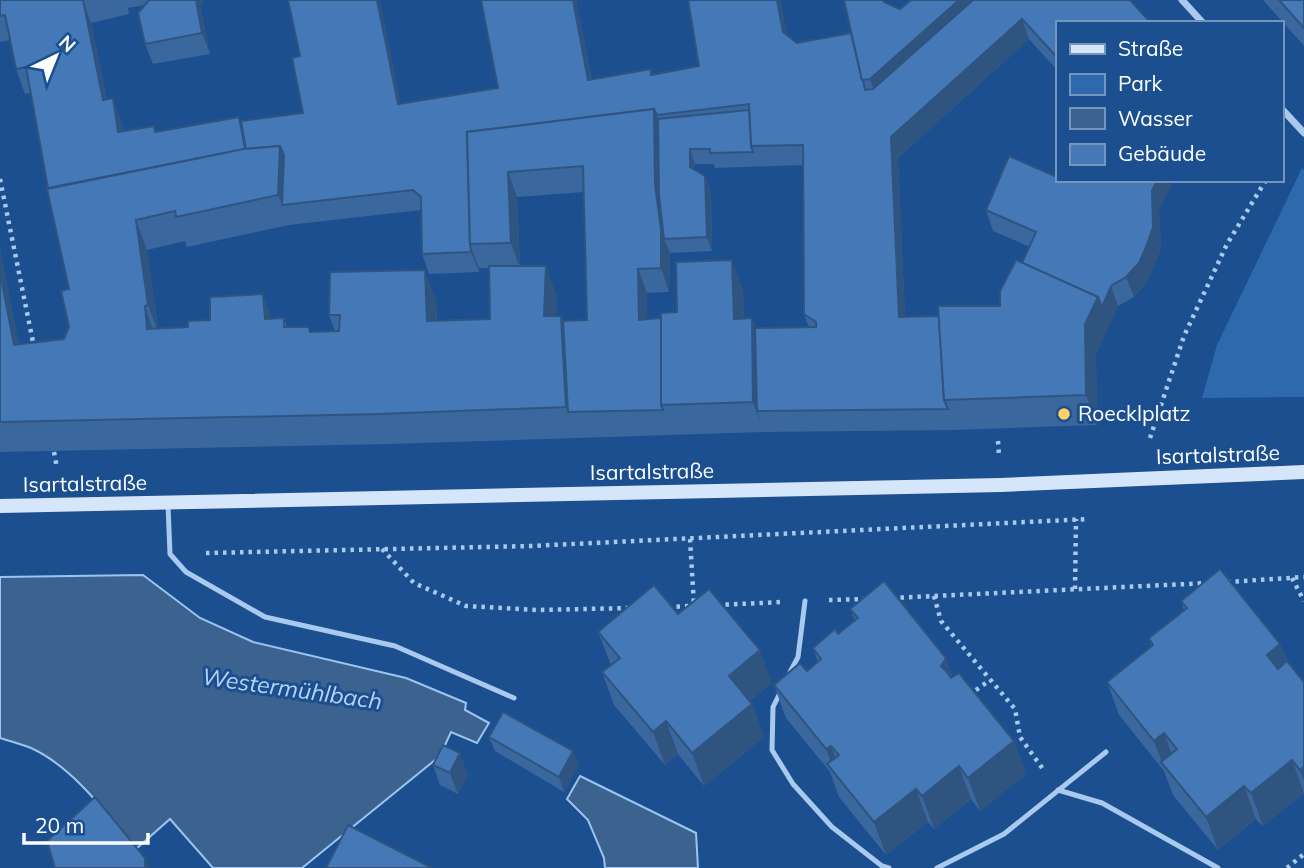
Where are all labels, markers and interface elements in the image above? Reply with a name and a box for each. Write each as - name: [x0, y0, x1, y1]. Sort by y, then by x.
- north arrow: [21, 21, 91, 91]
- legend: [1056, 21, 1283, 182]
- text: N: [54, 30, 81, 57]
- text: Straße: [1118, 35, 1183, 61]
- text: Park: [1118, 70, 1162, 96]
- text: Wasser: [1118, 105, 1193, 131]
- text: Gebäude: [1118, 140, 1206, 166]
- place label: Roecklplatz: [1078, 400, 1190, 426]
- marker: Roecklplatz: [1056, 406, 1072, 422]
- street label: Isartalstraße: [1155, 439, 1280, 469]
- street label: Isartalstraße: [590, 457, 714, 485]
- street label: Isartalstraße: [23, 469, 147, 497]
- water label: Westermühlbach: [200, 662, 384, 716]
- scale bar: [24, 802, 149, 846]
- text: 20 m: [35, 812, 84, 838]

